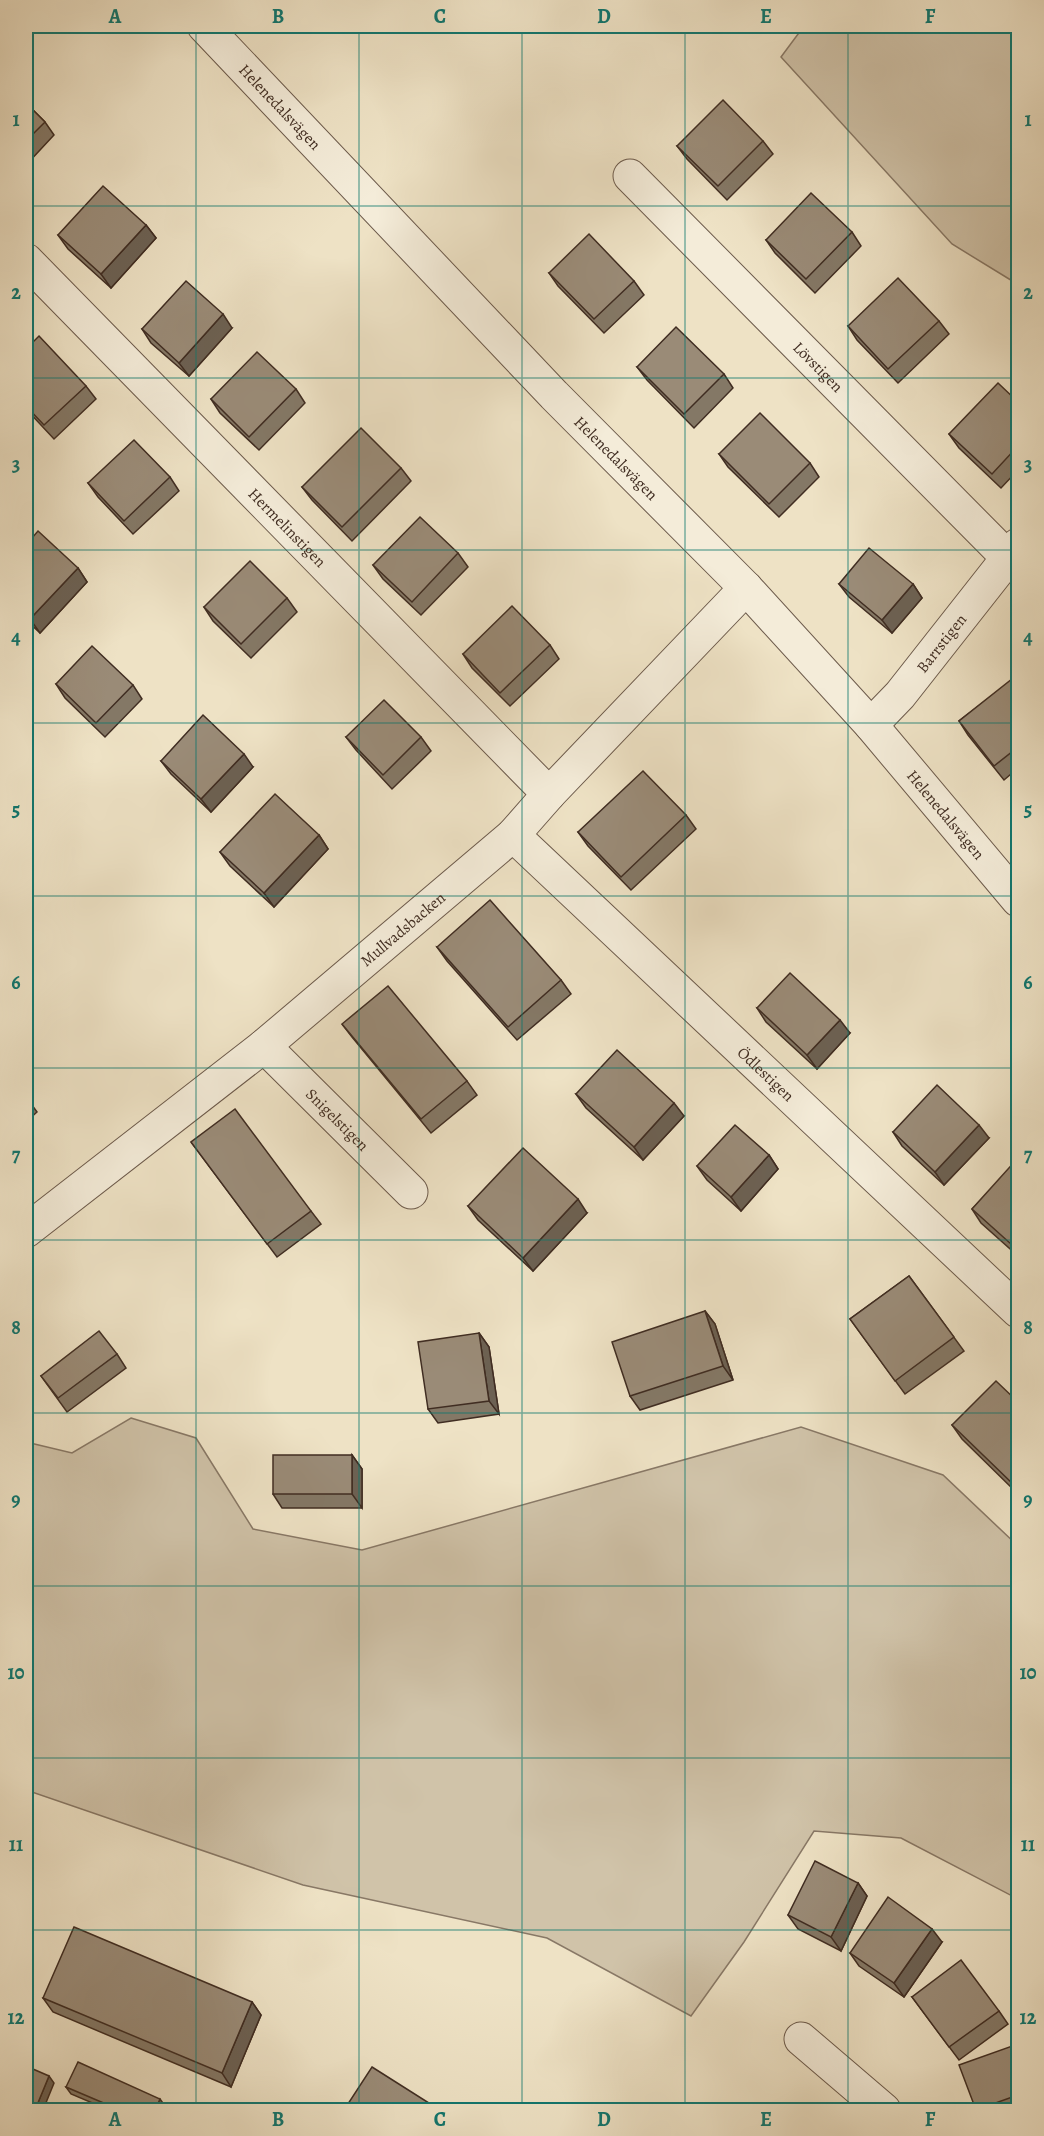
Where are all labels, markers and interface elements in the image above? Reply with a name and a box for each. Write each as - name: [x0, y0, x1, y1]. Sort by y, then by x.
- text: A: [108, 3, 122, 30]
- text: B: [272, 3, 284, 30]
- text: C: [434, 3, 446, 30]
- text: D: [597, 3, 611, 30]
- text: E: [760, 3, 772, 30]
- text: F: [925, 3, 936, 30]
- street label: Helenedalsvägen: [234, 59, 326, 155]
- text: 1: [12, 106, 20, 133]
- text: 1: [1024, 106, 1032, 133]
- text: 2: [11, 279, 21, 306]
- text: 2: [1023, 279, 1033, 306]
- street label: Lövstigen: [788, 337, 848, 398]
- street label: Helenedalsvägen: [569, 411, 663, 506]
- text: 3: [12, 451, 20, 478]
- text: 3: [1024, 451, 1032, 478]
- street label: Hermelinstigen: [243, 483, 331, 573]
- street label: Barrstigen: [912, 609, 972, 678]
- text: 4: [11, 624, 21, 651]
- text: 4: [1023, 624, 1033, 651]
- street label: Helenedalsvägen: [901, 766, 989, 865]
- text: 5: [12, 796, 20, 823]
- text: 5: [1024, 796, 1032, 823]
- street label: Mullvadsbacken: [356, 887, 451, 972]
- text: 6: [11, 969, 21, 996]
- text: 6: [1023, 969, 1033, 996]
- street label: Ödlestigen: [732, 1042, 799, 1107]
- street label: Snigelstigen: [301, 1084, 374, 1156]
- text: 7: [12, 1141, 21, 1168]
- text: 7: [1024, 1141, 1033, 1168]
- text: 8: [11, 1314, 21, 1341]
- text: 8: [1023, 1314, 1033, 1341]
- text: 9: [11, 1486, 21, 1513]
- text: 9: [1023, 1486, 1033, 1513]
- text: 10: [7, 1659, 25, 1686]
- text: 10: [1019, 1659, 1037, 1686]
- text: 11: [9, 1831, 23, 1858]
- text: 11: [1021, 1831, 1035, 1858]
- text: 12: [8, 2004, 25, 2031]
- text: 12: [1020, 2004, 1037, 2031]
- text: A: [108, 2106, 122, 2133]
- text: B: [272, 2106, 284, 2133]
- text: C: [434, 2106, 446, 2133]
- text: D: [597, 2106, 611, 2133]
- text: E: [760, 2106, 772, 2133]
- text: F: [925, 2106, 936, 2133]

